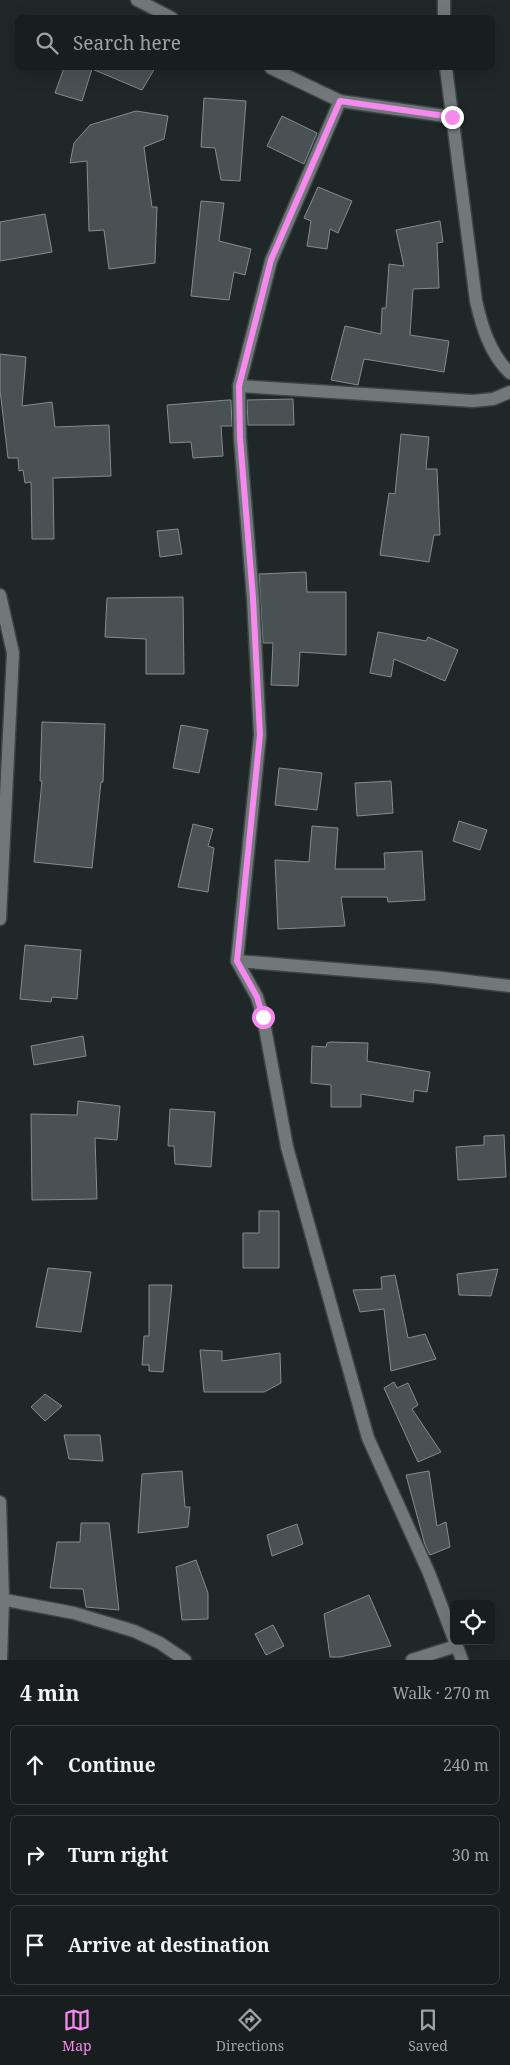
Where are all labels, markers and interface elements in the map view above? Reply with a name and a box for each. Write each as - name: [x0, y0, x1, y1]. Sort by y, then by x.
- search box: [15, 15, 495, 70]
- icon: search: [33, 29, 61, 57]
- text: Search here: [73, 30, 181, 56]
- route end: [441, 106, 464, 129]
- route start: [252, 1006, 275, 1029]
- map controls: [450, 1600, 495, 1645]
- button: locate: [450, 1600, 495, 1645]
- text: 4 min: [20, 1679, 79, 1707]
- text: Walk · 270 m: [393, 1682, 490, 1704]
- icon: ahead: [21, 1751, 49, 1779]
- text: Continue: [68, 1752, 156, 1778]
- text: 240 m: [443, 1754, 489, 1776]
- icon: right: [21, 1841, 49, 1869]
- text: Turn right: [68, 1842, 168, 1868]
- text: 30 m: [452, 1844, 489, 1866]
- icon: arrive: [21, 1931, 49, 1959]
- text: Arrive at destination: [68, 1932, 270, 1958]
- tab: Map: [62, 2006, 92, 2055]
- tab: Directions: [216, 2006, 284, 2055]
- tab: Saved: [408, 2006, 448, 2055]

